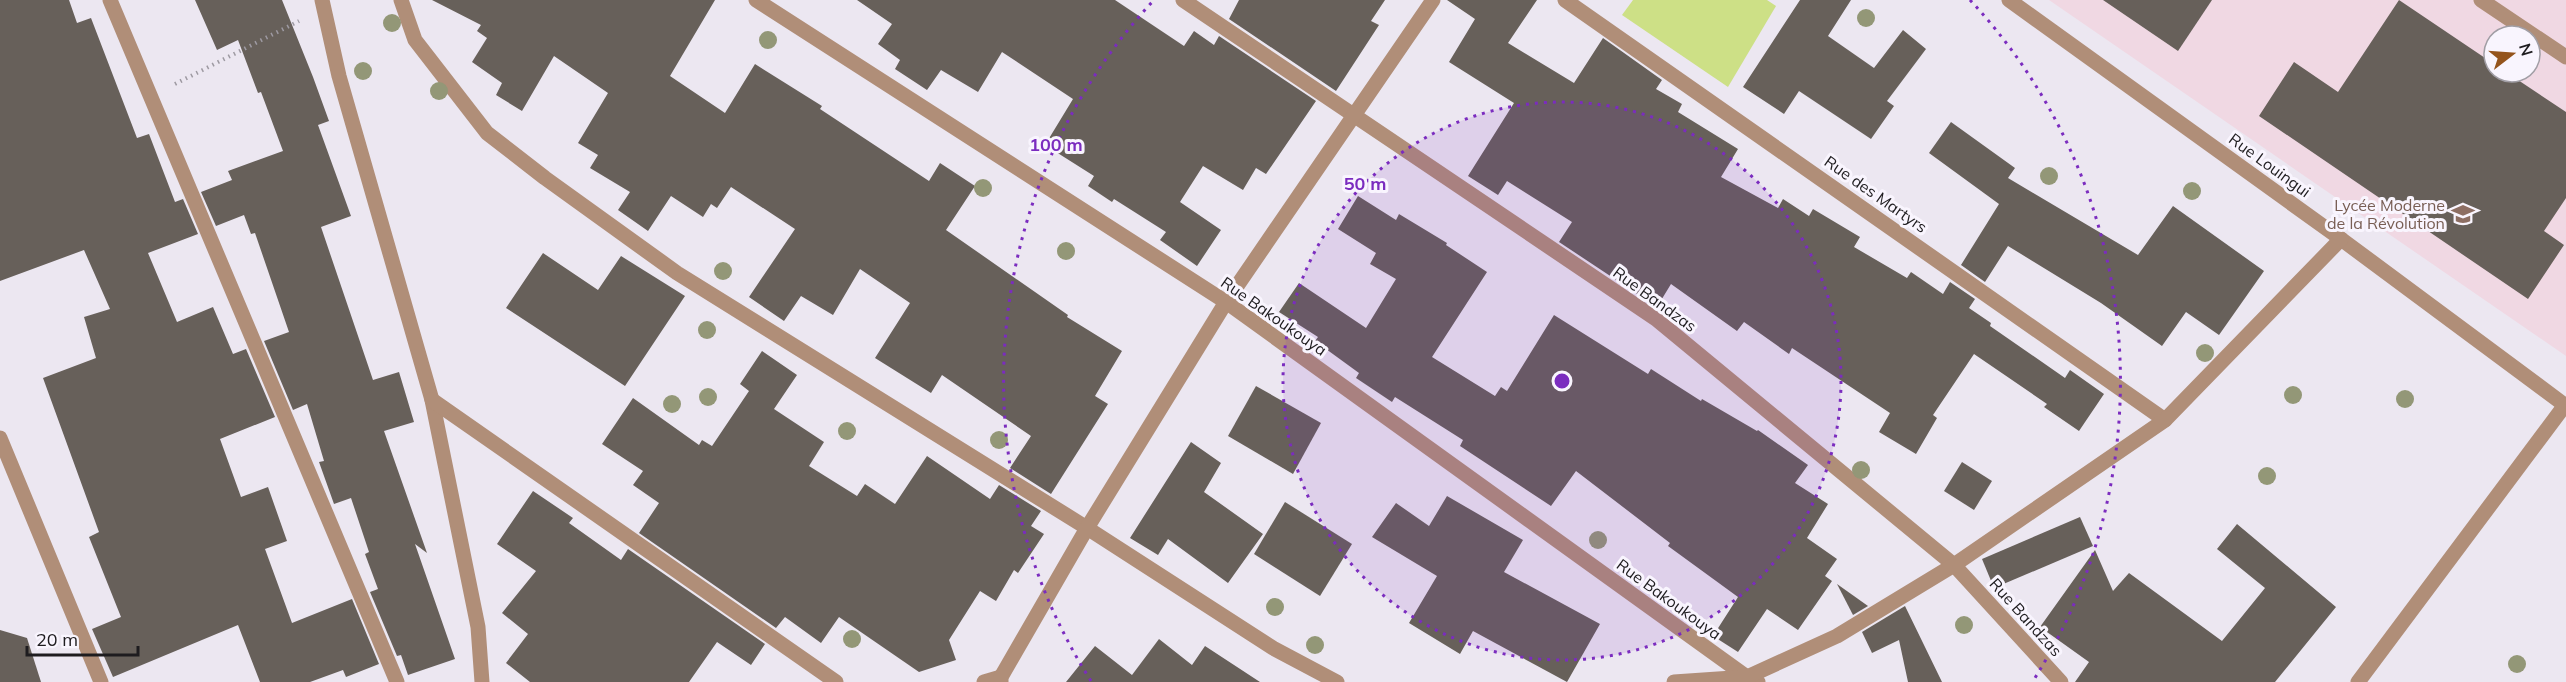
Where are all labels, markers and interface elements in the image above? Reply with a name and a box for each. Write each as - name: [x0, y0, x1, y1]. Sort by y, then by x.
- north arrow: [2482, 24, 2542, 84]
- text: N: [2515, 41, 2538, 58]
- street label: Rue Louingui: [2225, 129, 2315, 201]
- text: 100 m: [1029, 133, 1083, 156]
- street label: Rue des Martyrs: [1821, 151, 1931, 237]
- text: 50 m: [1344, 172, 1386, 195]
- place label: Lycée Moderne de la Révolution: [2327, 195, 2445, 233]
- school or university icon: Lycée Moderne de la Révolution: [2450, 201, 2476, 227]
- street label: Rue Bandzas: [1609, 262, 1701, 336]
- street label: Rue Bakoukouya: [1217, 272, 1331, 360]
- centre of rings: [1552, 371, 1572, 391]
- street label: Rue Bakoukouya: [1613, 554, 1725, 644]
- street label: Rue Bandzas: [1986, 574, 2066, 660]
- scale bar: [27, 619, 138, 657]
- text: 20 m: [36, 628, 78, 651]

